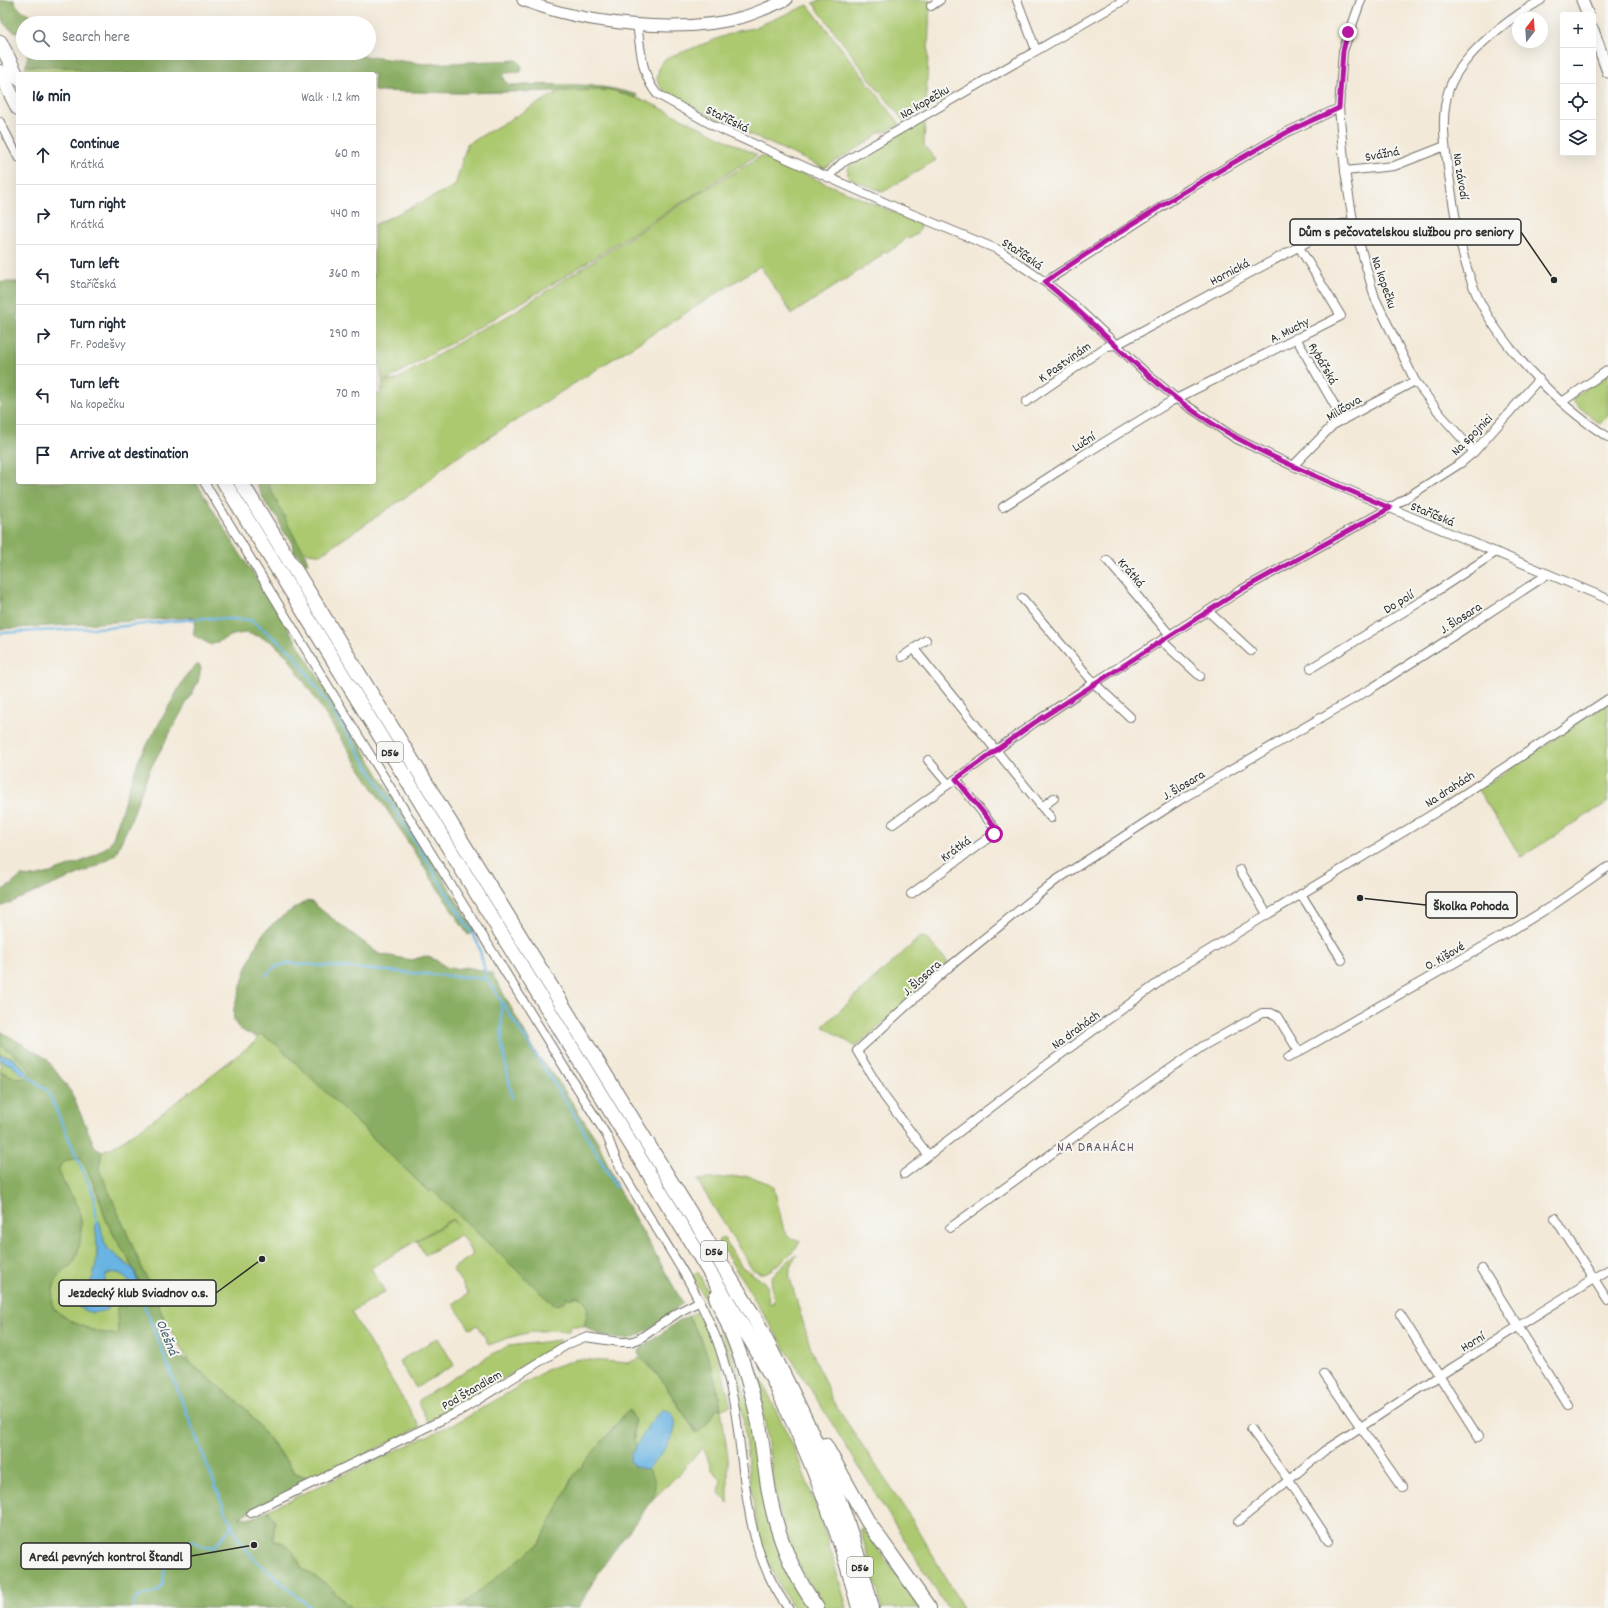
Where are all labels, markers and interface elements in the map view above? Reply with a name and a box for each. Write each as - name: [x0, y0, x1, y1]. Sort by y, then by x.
- north arrow: [1512, 12, 1548, 48]
- map controls: [1560, 12, 1596, 156]
- button: +: [1560, 12, 1596, 48]
- search box: [16, 16, 376, 60]
- route end: [1339, 23, 1357, 41]
- icon: search: [30, 27, 52, 49]
- text: Search here: [62, 27, 130, 49]
- button: −: [1560, 48, 1596, 84]
- street label: Na kopečku: [897, 81, 954, 125]
- button: locate: [1560, 84, 1596, 120]
- text: 16 min: [32, 86, 71, 110]
- text: Walk · 1.2 km: [301, 89, 360, 108]
- street label: Staříčská: [702, 102, 752, 139]
- button: layers: [1560, 120, 1596, 156]
- text: Continue: [70, 134, 119, 156]
- street label: Svážná: [1364, 143, 1402, 168]
- icon: ahead: [32, 144, 54, 166]
- text: 60 m: [335, 145, 360, 164]
- street label: Na závodí: [1447, 152, 1473, 202]
- text: Krátká: [70, 156, 104, 175]
- text: Turn right: [70, 194, 126, 216]
- icon: right: [32, 204, 54, 226]
- text: 440 m: [330, 205, 360, 224]
- text: Krátká: [70, 216, 104, 235]
- callout: Dům s pečovatelskou službou pro seniory: [1290, 219, 1521, 245]
- text: Dům s pečovatelskou službou pro seniory: [1299, 223, 1515, 243]
- street label: Staříčská: [997, 234, 1047, 276]
- text: Turn left: [70, 254, 119, 276]
- street label: Na kopečku: [1365, 254, 1400, 312]
- street label: Hornická: [1207, 255, 1254, 292]
- icon: left: [32, 264, 54, 286]
- text: 360 m: [329, 265, 360, 284]
- text: Staříčská: [70, 276, 116, 295]
- street label: A. Muchy: [1267, 313, 1314, 349]
- text: Turn right: [70, 314, 126, 336]
- icon: right: [32, 324, 54, 346]
- text: 290 m: [329, 325, 360, 344]
- text: Fr. Podešvy: [70, 336, 126, 355]
- street label: K Pastvinám: [1035, 338, 1096, 388]
- street label: Rybářská: [1302, 340, 1342, 389]
- text: Turn left: [70, 374, 119, 396]
- icon: left: [32, 384, 54, 406]
- text: 70 m: [336, 385, 360, 404]
- street label: Milíčova: [1323, 391, 1366, 427]
- text: Na kopečku: [70, 396, 124, 415]
- street label: Na spojnici: [1448, 410, 1498, 461]
- street label: Luční: [1069, 428, 1101, 458]
- icon: arrive: [32, 444, 54, 466]
- text: Arrive at destination: [70, 444, 188, 466]
- street label: Staříčská: [1407, 498, 1458, 533]
- street label: Krátká: [1112, 555, 1149, 593]
- street label: Do polí: [1380, 586, 1420, 620]
- street label: J. Šlosara: [1437, 598, 1487, 640]
- road number: D56: [377, 742, 403, 762]
- street label: J. Šlosara: [1159, 766, 1210, 806]
- street label: Na drahách: [1422, 767, 1479, 813]
- route start: [985, 825, 1003, 843]
- street label: Krátká: [937, 832, 976, 868]
- callout: Školka Pohoda: [1426, 892, 1517, 918]
- text: Školka Pohoda: [1434, 897, 1510, 917]
- street label: O. Kišové: [1422, 938, 1469, 976]
- street label: J. Šlosara: [899, 956, 947, 1002]
- street label: Na drahách: [1048, 1007, 1105, 1055]
- district label: NA DRAHÁCH: [1057, 1138, 1135, 1158]
- road number: D56: [701, 1241, 727, 1261]
- callout: Jezdecký klub Sviadnov o.s.: [59, 1280, 216, 1306]
- text: Jezdecký klub Sviadnov o.s.: [68, 1284, 208, 1304]
- water label: Olešná: [150, 1317, 183, 1361]
- street label: Horní: [1457, 1327, 1491, 1358]
- street label: Pod Štandlem: [439, 1366, 506, 1416]
- callout: Areál pevných kontrol Štandl: [21, 1543, 191, 1569]
- text: Areál pevných kontrol Štandl: [29, 1548, 184, 1568]
- road number: D56: [847, 1557, 873, 1577]

